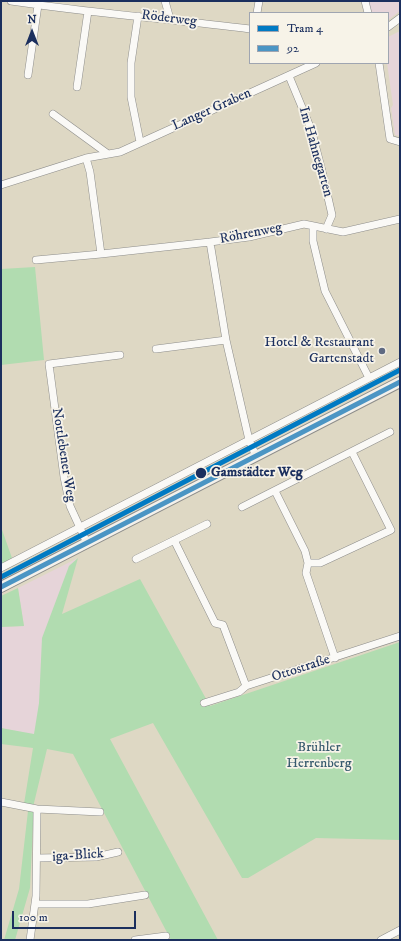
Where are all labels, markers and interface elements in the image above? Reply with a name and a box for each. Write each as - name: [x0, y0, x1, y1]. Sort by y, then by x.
- street label: Röderweg: [140, 7, 198, 31]
- north arrow: [12, 12, 52, 52]
- legend: [249, 12, 389, 64]
- text: N: [27, 13, 37, 27]
- text: Tram 4: [287, 21, 323, 36]
- text: 92: [287, 41, 299, 56]
- street label: Langer Graben: [170, 85, 254, 135]
- street label: Im Hahnegarten: [294, 105, 336, 199]
- street label: Röhrenweg: [218, 220, 284, 248]
- place label: Hotel & Restaurant Gartenstadt: [265, 335, 374, 368]
- marker: Hotel & Restaurant Gartenstadt: [377, 346, 387, 356]
- street label: Nottlebener Weg: [47, 407, 79, 503]
- place label: Gamstädter Weg: [211, 465, 303, 481]
- marker: Gamstädter Weg: [194, 466, 208, 480]
- street label: Ottostraße: [270, 652, 332, 686]
- park label: Brühler Herrenberg: [286, 740, 352, 772]
- street label: iga-Blick: [52, 846, 104, 866]
- scale bar: [14, 903, 138, 929]
- text: 100 m: [19, 910, 48, 925]

